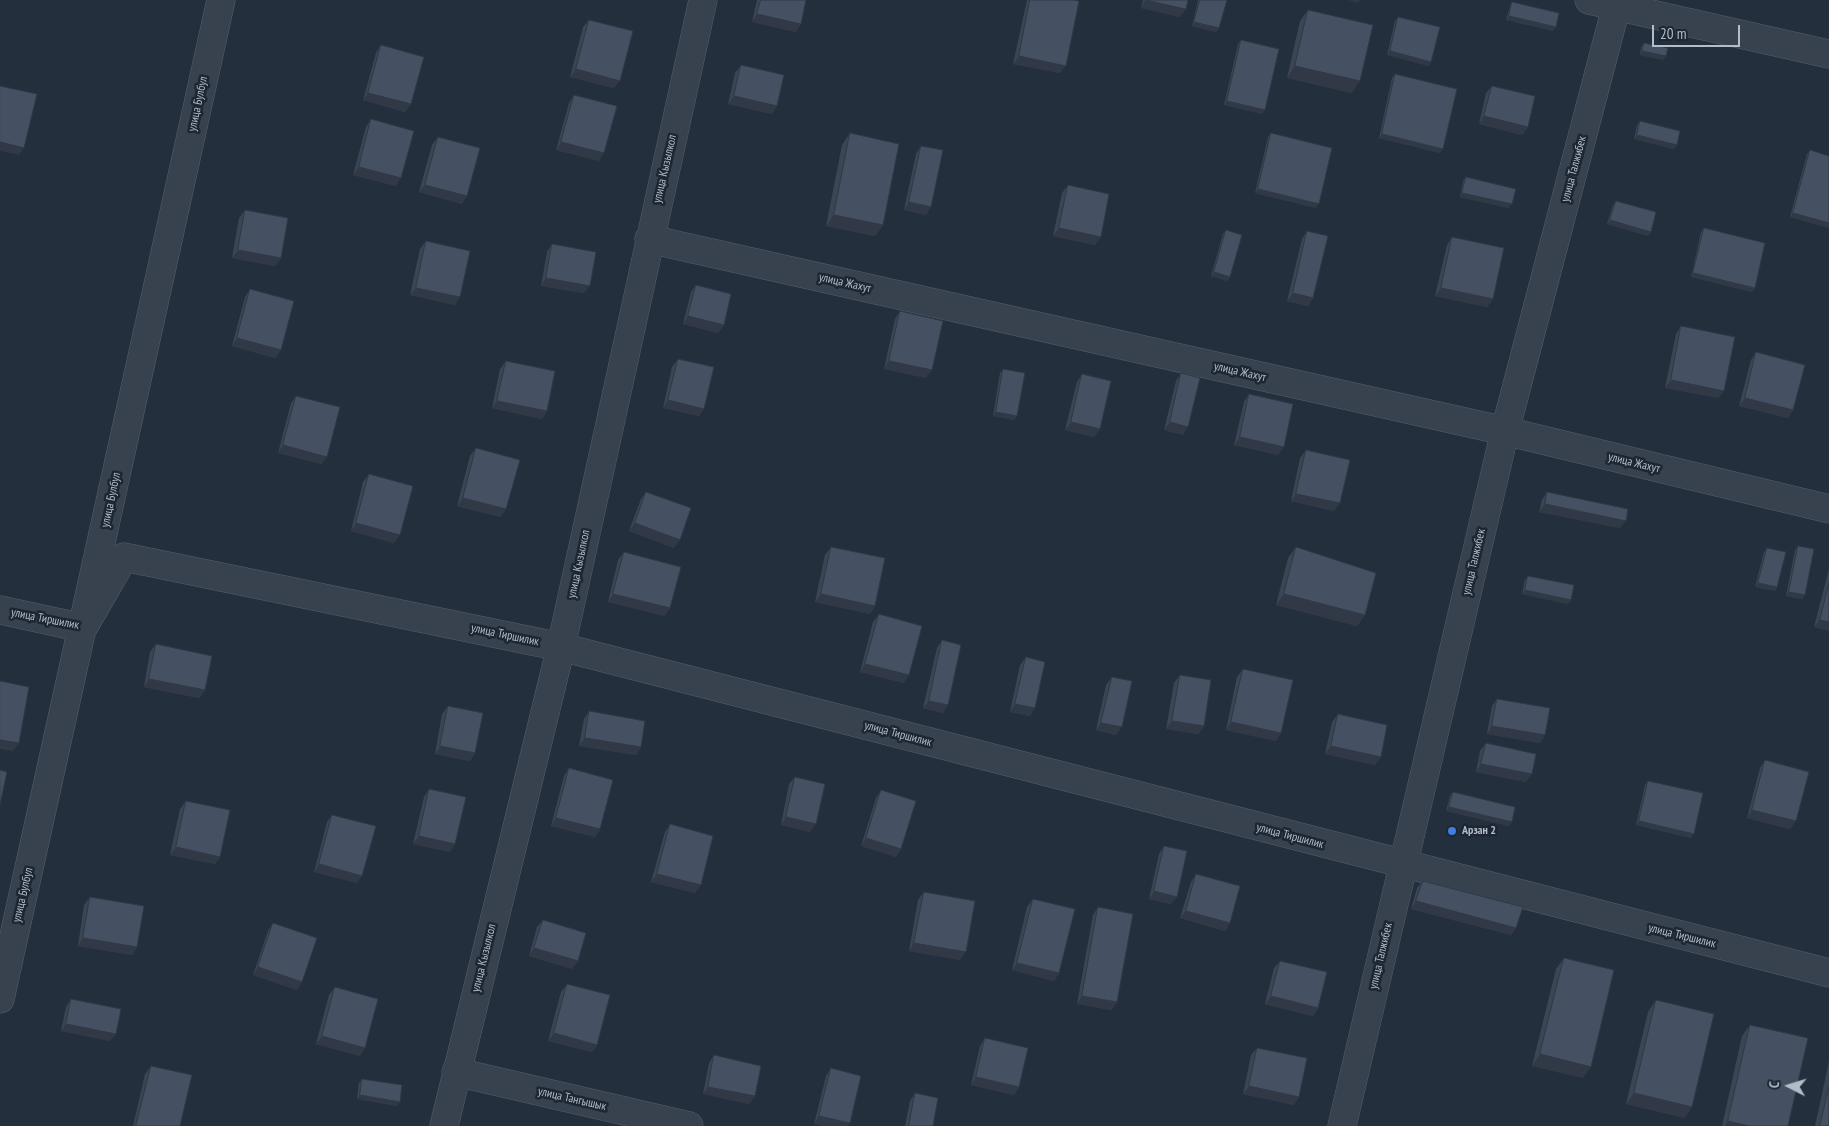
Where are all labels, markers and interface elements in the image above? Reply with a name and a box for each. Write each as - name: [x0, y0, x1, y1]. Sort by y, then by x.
- scale bar: [1654, 15, 1742, 47]
- text: 20 m: [1660, 24, 1686, 43]
- street label: улица Булбул: [185, 75, 211, 133]
- street label: улица Кызылкол: [650, 133, 680, 205]
- street label: улица Талжибек: [1558, 134, 1590, 204]
- street label: улица Жахут: [818, 270, 872, 296]
- street label: улица Жахут: [1213, 359, 1267, 385]
- street label: улица Жахут: [1607, 450, 1661, 476]
- street label: улица Булбул: [98, 471, 124, 529]
- street label: улица Талжибек: [1459, 527, 1489, 597]
- street label: улица Кызылкол: [565, 528, 593, 600]
- street label: улица Тиршилик: [10, 605, 80, 633]
- street label: улица Тиршилик: [470, 621, 540, 649]
- street label: улица Тиршилик: [863, 718, 933, 750]
- street label: улица Тиршилик: [1255, 820, 1325, 852]
- place label: Арзан 2: [1462, 824, 1496, 838]
- marker: Арзан 2: [1446, 825, 1458, 837]
- street label: улица Булбул: [10, 866, 36, 924]
- street label: улица Талжибек: [1366, 921, 1396, 991]
- street label: улица Тиршилик: [1647, 921, 1717, 951]
- street label: улица Кызылкол: [469, 922, 499, 994]
- north arrow: [1764, 1061, 1814, 1111]
- text: С: [1765, 1081, 1783, 1089]
- street label: улица Тангышык: [536, 1084, 608, 1114]

